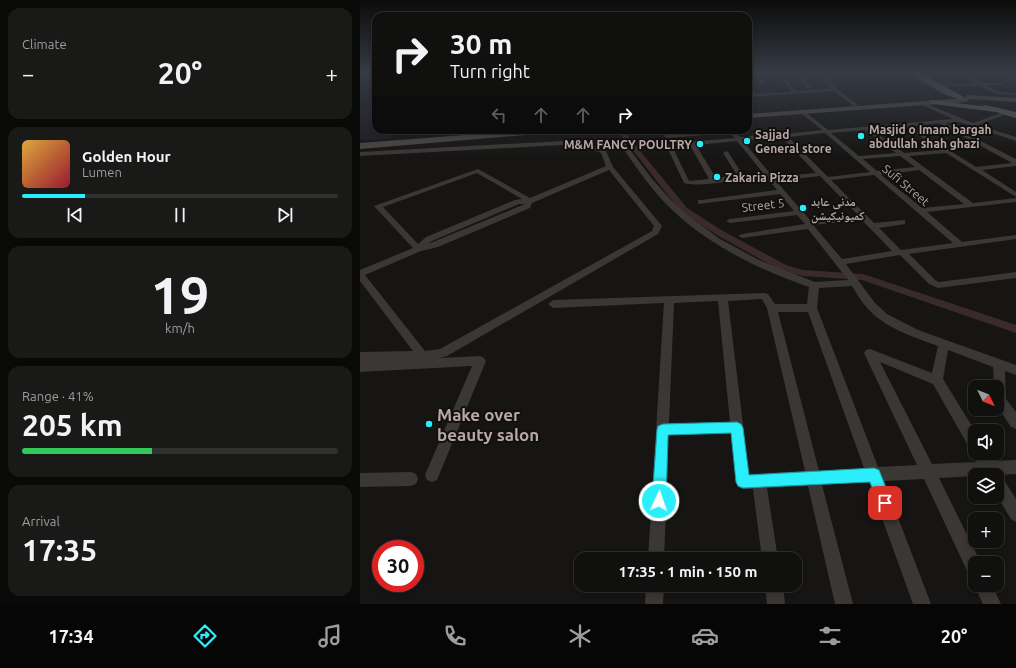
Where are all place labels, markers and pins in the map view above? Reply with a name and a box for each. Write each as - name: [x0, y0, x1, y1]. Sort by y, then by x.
- place label: Masjid o Imam bargah abdullah shah ghazi: [869, 123, 991, 150]
- place label: Sajjad General store: [755, 128, 832, 155]
- marker: Masjid o Imam bargah abdullah shah ghazi: [856, 131, 866, 141]
- marker: Sajjad General store: [742, 136, 752, 146]
- place label: M&M FANCY POULTRY: [564, 138, 692, 151]
- marker: M&M FANCY POULTRY: [695, 139, 705, 149]
- place label: Zakaria Pizza: [725, 171, 799, 184]
- marker: Zakaria Pizza: [712, 172, 722, 182]
- place label: مدنی عابد کمیونیکیشن: [811, 195, 865, 224]
- marker: مدنی عابد کمیونیکیشن: [798, 203, 808, 213]
- place label: Make over beauty salon: [437, 405, 539, 444]
- marker: Make over beauty salon: [424, 419, 434, 429]
- pin: [868, 486, 902, 520]

